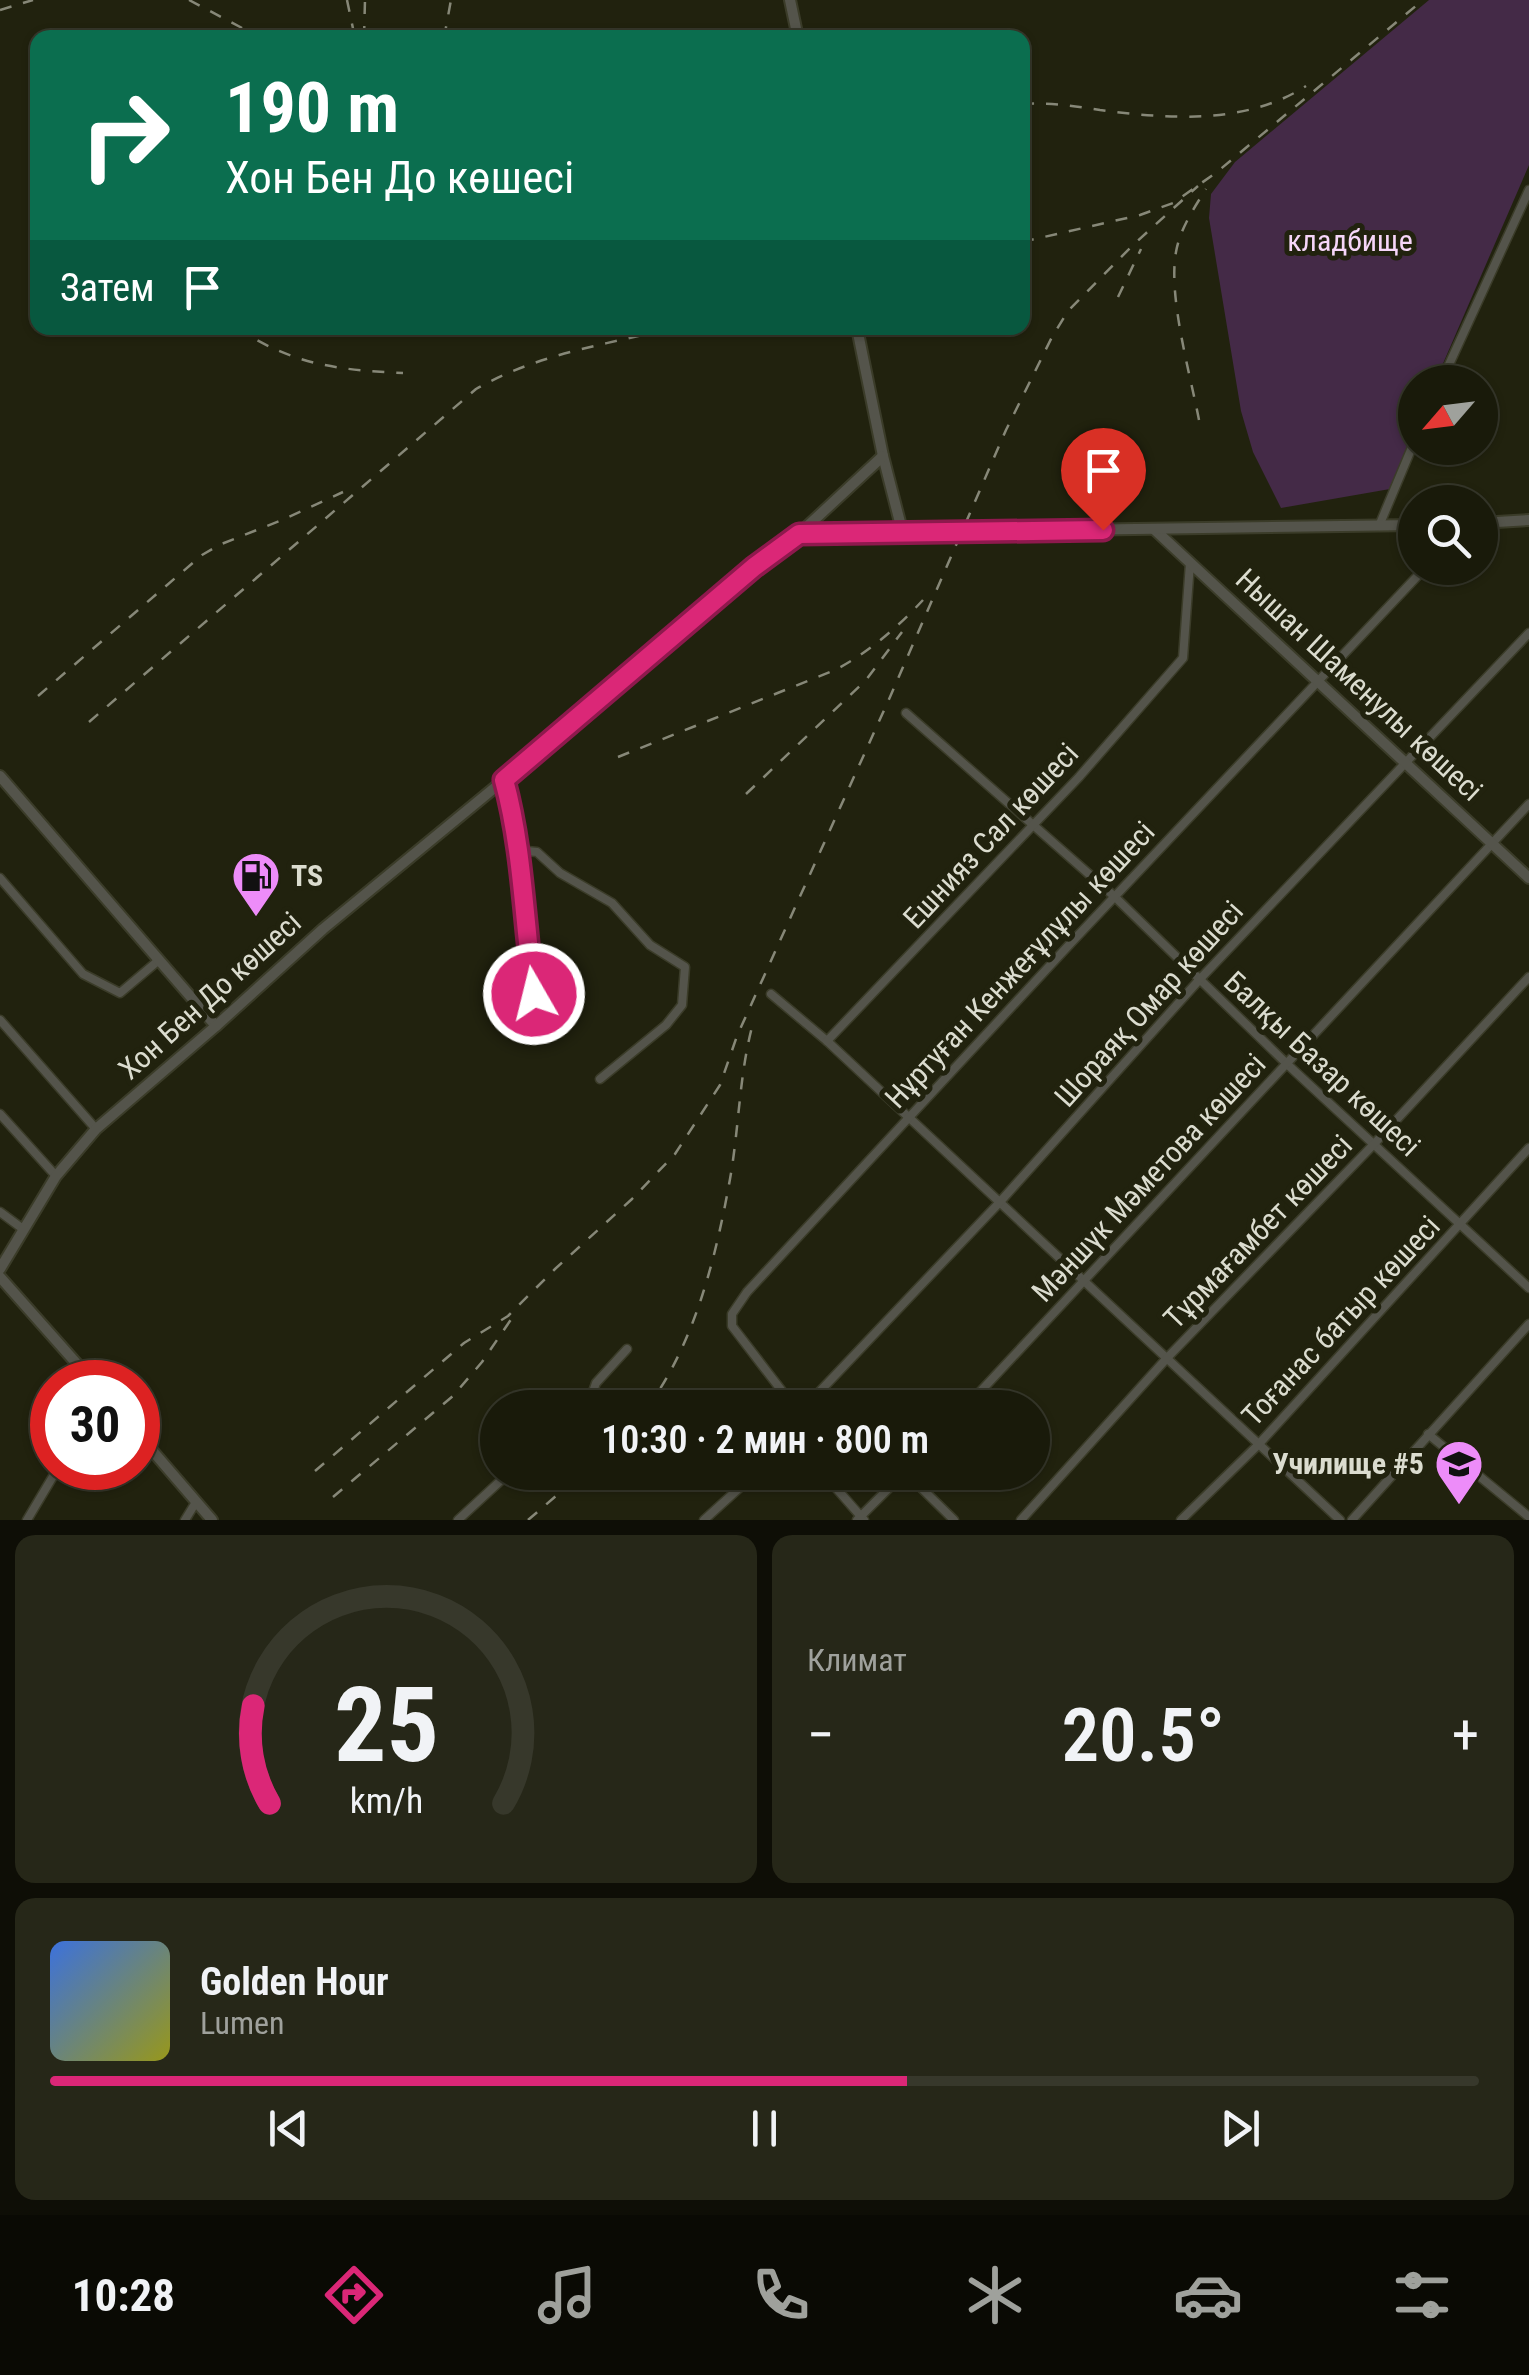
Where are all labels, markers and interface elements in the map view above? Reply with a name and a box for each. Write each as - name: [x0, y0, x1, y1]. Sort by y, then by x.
- text: 190 m: [225, 67, 399, 149]
- icon: right: [60, 70, 190, 200]
- text: Хон Бен До көшесі: [225, 151, 574, 204]
- park label: кладбище: [1287, 223, 1413, 258]
- icon: arrive: [175, 260, 230, 315]
- text: Затем: [60, 266, 155, 310]
- north arrow: [1398, 365, 1498, 465]
- map controls: [1398, 365, 1498, 585]
- pin: [1061, 428, 1146, 531]
- icon: arrive: [1076, 443, 1131, 498]
- button: search: [1398, 485, 1498, 585]
- street label: Нышан Шаменулы көшесі: [1229, 561, 1490, 808]
- street label: Ешнияз Сал көшесі: [896, 736, 1085, 935]
- street label: Нұртуған Кенжеғұлұлы көшесі: [878, 814, 1162, 1115]
- fuel station icon: TS: [230, 850, 282, 918]
- place label: TS: [291, 858, 323, 893]
- street label: Шораяқ Омар көшесі: [1047, 894, 1250, 1114]
- street label: Хон Бен До көшесі: [111, 905, 308, 1087]
- position arrow: [482, 942, 586, 1046]
- street label: Балқы Базар көшесі: [1217, 964, 1427, 1163]
- street label: Мәншүк Мәметова көшесі: [1025, 1046, 1273, 1309]
- street label: Тұрмағамбет көшесі: [1156, 1128, 1359, 1336]
- street label: Тоғанас батыр көшесі: [1235, 1209, 1447, 1433]
- speed limit sign: 30: [30, 1360, 160, 1490]
- text: 10:30 · 2 мин · 800 m: [601, 1418, 929, 1462]
- school or university icon: Училище #5: [1433, 1438, 1485, 1506]
- place label: Училище #5: [1272, 1446, 1424, 1481]
- text: Климат: [807, 1641, 907, 1679]
- text: 25: [333, 1665, 439, 1786]
- text: 20.5°: [1061, 1691, 1225, 1779]
- text: −: [807, 1703, 835, 1767]
- text: +: [1452, 1703, 1479, 1767]
- text: km/h: [349, 1780, 423, 1822]
- text: Golden Hour: [200, 1960, 389, 2004]
- text: Lumen: [200, 2004, 285, 2042]
- icon: previous: [261, 2101, 316, 2156]
- icon: pause: [737, 2101, 792, 2156]
- icon: next: [1213, 2101, 1268, 2156]
- icon: directions: [319, 2260, 389, 2330]
- icon: music: [532, 2260, 602, 2330]
- icon: phone: [746, 2260, 816, 2330]
- icon: climate: [960, 2260, 1030, 2330]
- icon: car: [1173, 2260, 1243, 2330]
- icon: filters: [1387, 2260, 1457, 2330]
- text: 10:28: [72, 2269, 175, 2322]

